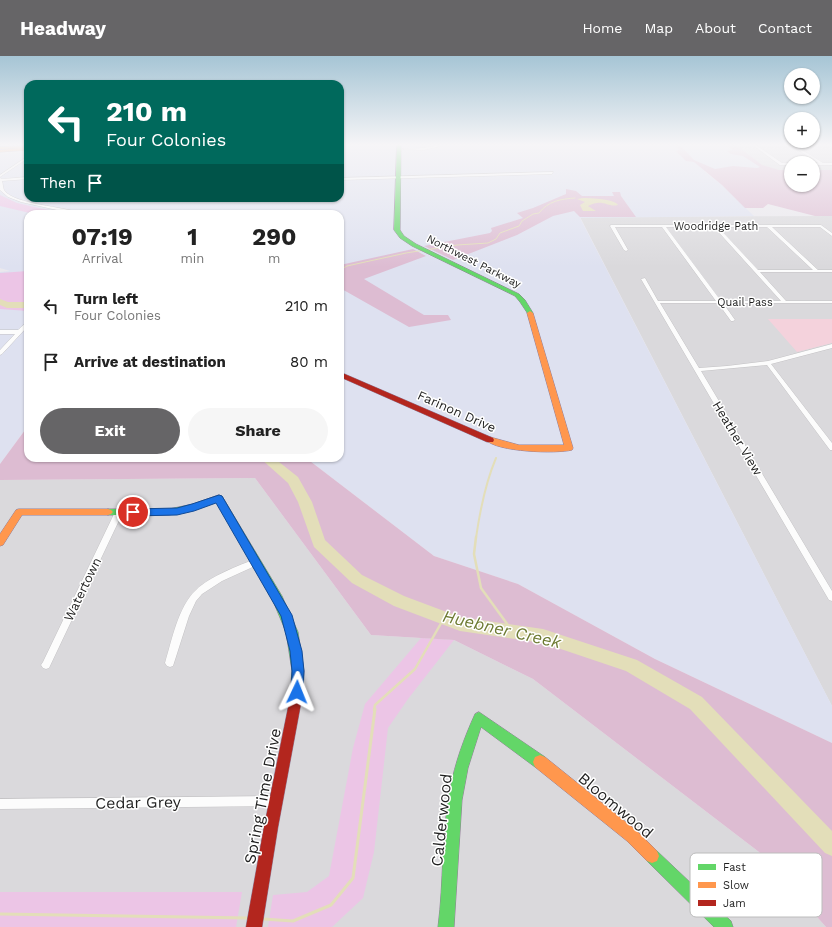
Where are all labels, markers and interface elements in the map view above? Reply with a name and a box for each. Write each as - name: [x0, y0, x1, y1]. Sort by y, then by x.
- text: Headway: [20, 17, 106, 40]
- text: Home: [582, 20, 622, 36]
- text: Map: [644, 20, 673, 36]
- text: About: [695, 20, 736, 36]
- text: Contact: [758, 20, 812, 36]
- map controls: [784, 68, 820, 192]
- button: search: [784, 68, 820, 104]
- text: 210 m: [106, 95, 187, 128]
- icon: left: [40, 96, 92, 148]
- button: +: [784, 112, 820, 148]
- text: Four Colonies: [106, 129, 226, 150]
- button: −: [784, 156, 820, 192]
- icon: arrive: [84, 172, 106, 194]
- text: Then: [40, 174, 76, 192]
- street label: Woodridge Path: [674, 220, 758, 233]
- text: 07:19: [72, 223, 133, 251]
- text: 1: [187, 223, 198, 251]
- text: 290: [252, 223, 296, 251]
- street label: Northwest Parkway: [425, 232, 523, 291]
- text: Arrival: [82, 251, 123, 266]
- text: min: [180, 251, 204, 266]
- text: m: [268, 251, 280, 266]
- text: Turn left: [74, 290, 138, 308]
- icon: left: [40, 295, 62, 317]
- street label: Quail Pass: [717, 296, 773, 309]
- text: 210 m: [285, 297, 328, 315]
- text: Four Colonies: [74, 308, 161, 323]
- icon: arrive: [40, 351, 62, 373]
- text: Arrive at destination: [74, 353, 226, 371]
- text: 80 m: [290, 353, 328, 371]
- street label: Farinon Drive: [415, 388, 498, 435]
- street label: Heather View: [709, 398, 766, 478]
- button: Exit: [40, 408, 180, 454]
- button: Share: [188, 408, 328, 454]
- pin: [116, 495, 150, 529]
- icon: arrive: [122, 501, 144, 523]
- street label: Watertown: [61, 555, 104, 623]
- water label: Huebner Creek: [441, 606, 564, 652]
- position arrow: [276, 671, 318, 713]
- street label: Spring Time Drive: [240, 727, 285, 866]
- street label: Bloomwood: [574, 769, 657, 842]
- street label: Calderwood: [427, 773, 456, 867]
- street label: Cedar Grey: [95, 792, 182, 813]
- legend: [690, 853, 822, 917]
- text: Fast: [723, 861, 746, 874]
- text: Slow: [723, 879, 749, 892]
- text: Jam: [723, 897, 746, 910]

